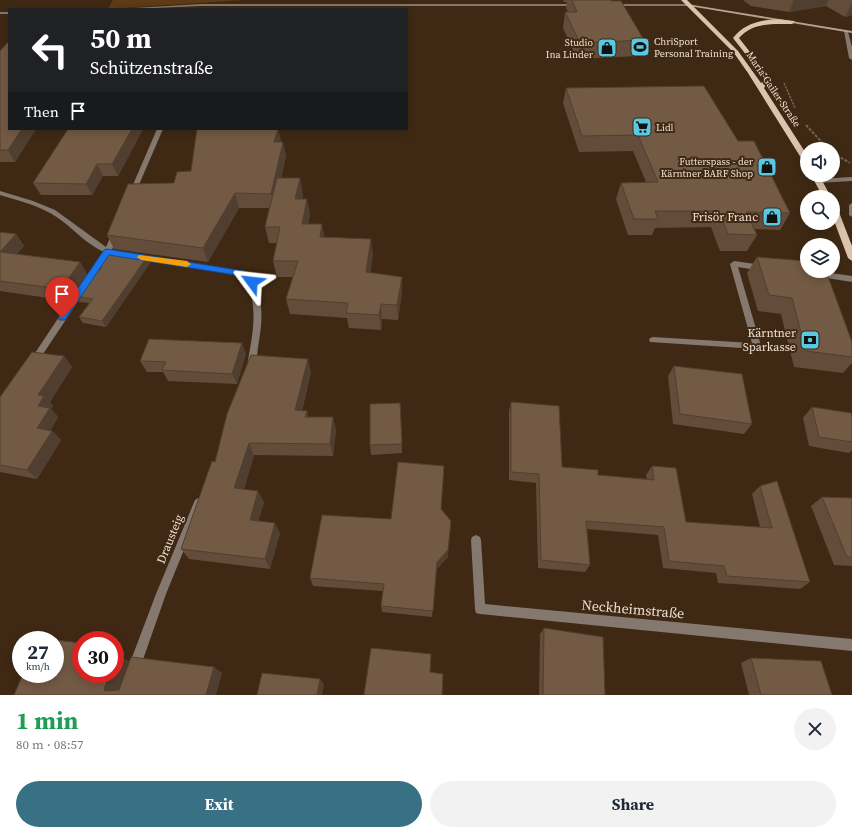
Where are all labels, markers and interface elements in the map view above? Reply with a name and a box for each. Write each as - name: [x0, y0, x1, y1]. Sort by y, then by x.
- text: 50 m: [90, 19, 152, 57]
- icon: left: [24, 24, 76, 76]
- place label: ChriSport Personal Training: [654, 35, 733, 60]
- place label: Studio Ina Linder: [546, 36, 594, 61]
- sports icon: ChriSport Personal Training: [629, 36, 651, 58]
- shop icon: Studio Ina Linder: [596, 37, 618, 59]
- street label: Maria-Gailer-Straße: [744, 49, 804, 129]
- text: Schützenstraße: [90, 55, 213, 80]
- icon: arrive: [67, 100, 89, 122]
- text: Then: [24, 101, 59, 122]
- supermarket icon: Lidl: [631, 116, 653, 138]
- place label: Lidl: [656, 121, 674, 134]
- map controls: [800, 142, 840, 278]
- button: sound: [800, 142, 840, 182]
- place label: Futterspass - der Kärntner BARF Shop: [661, 155, 754, 180]
- shop icon: Futterspass - der Kärntner BARF Shop: [756, 156, 778, 178]
- button: search: [800, 190, 840, 230]
- shop icon: Frisör Franc: [761, 206, 783, 228]
- place label: Frisör Franc: [692, 209, 758, 225]
- button: layers: [800, 238, 840, 278]
- position arrow: [231, 261, 273, 303]
- pin: [45, 277, 79, 318]
- icon: arrive: [51, 283, 73, 305]
- place label: Kärntner Sparkasse: [743, 325, 796, 355]
- bank icon: Kärntner Sparkasse: [799, 329, 821, 351]
- street label: Drausteig: [153, 512, 187, 566]
- street label: Neckheimstraße: [581, 595, 685, 623]
- speed limit sign: 30: [72, 631, 124, 683]
- text: 27: [27, 638, 49, 666]
- text: km/h: [26, 660, 50, 673]
- text: 1 min: [16, 704, 78, 737]
- button: close: [794, 708, 836, 750]
- text: 80 m · 08:57: [16, 736, 84, 753]
- button: Exit: [16, 781, 422, 827]
- button: Share: [430, 781, 836, 827]

